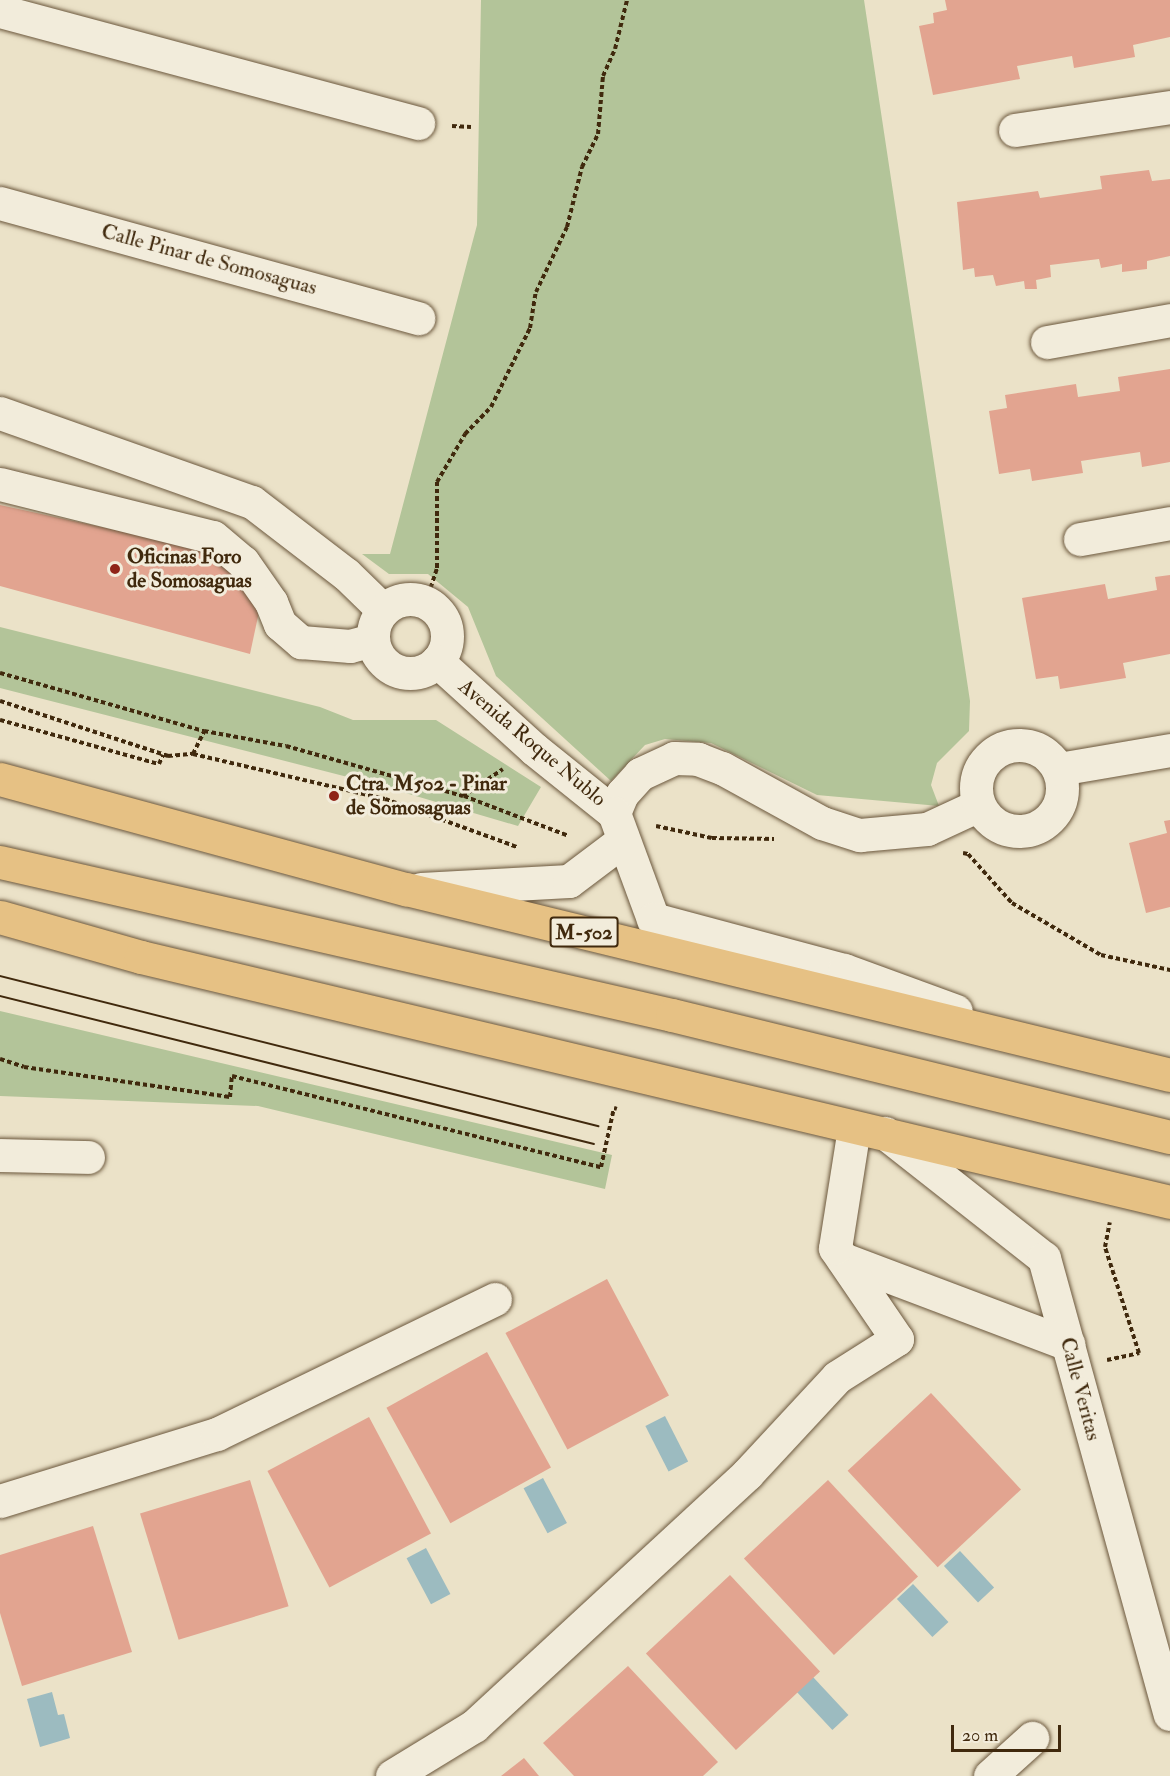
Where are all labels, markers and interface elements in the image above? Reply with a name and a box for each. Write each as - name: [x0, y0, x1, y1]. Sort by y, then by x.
- street label: Calle Pinar de Somosaguas: [99, 219, 319, 301]
- place label: Oficinas Foro de Somosaguas: [127, 544, 252, 594]
- marker: Oficinas Foro de Somosaguas: [108, 562, 122, 576]
- street label: Avenida Roque Nublo: [453, 674, 611, 812]
- place label: Ctra. M502 - Pinar de Somosaguas: [346, 771, 507, 821]
- marker: Ctra. M502 - Pinar de Somosaguas: [327, 789, 341, 803]
- road number: M-502: [550, 915, 618, 949]
- street label: Calle Veritas: [1054, 1335, 1106, 1443]
- scale bar: [954, 1713, 1064, 1751]
- text: 20 m: [962, 1724, 998, 1747]

